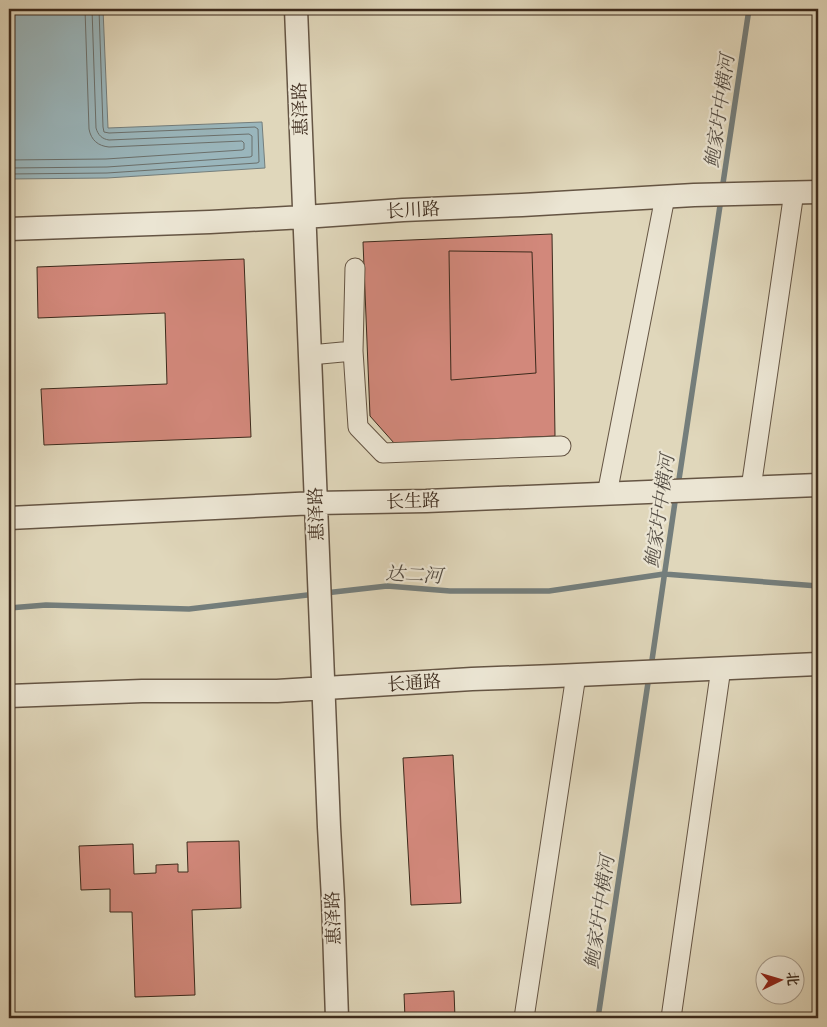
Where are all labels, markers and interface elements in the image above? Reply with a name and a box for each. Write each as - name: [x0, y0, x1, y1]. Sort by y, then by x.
- water label: 鲍家圩中横河: [700, 50, 739, 169]
- street label: 惠泽路: [288, 82, 312, 136]
- street label: 长川路: [385, 198, 441, 222]
- water label: 鲍家圩中横河: [640, 450, 679, 569]
- street label: 惠泽路: [304, 487, 328, 541]
- street label: 长生路: [386, 489, 440, 513]
- water label: 达二河: [385, 562, 446, 588]
- street label: 长通路: [386, 670, 442, 696]
- water label: 鲍家圩中横河: [580, 851, 619, 970]
- street label: 惠泽路: [321, 891, 345, 945]
- north arrow: [754, 954, 804, 1004]
- text: 北: [783, 971, 803, 987]

